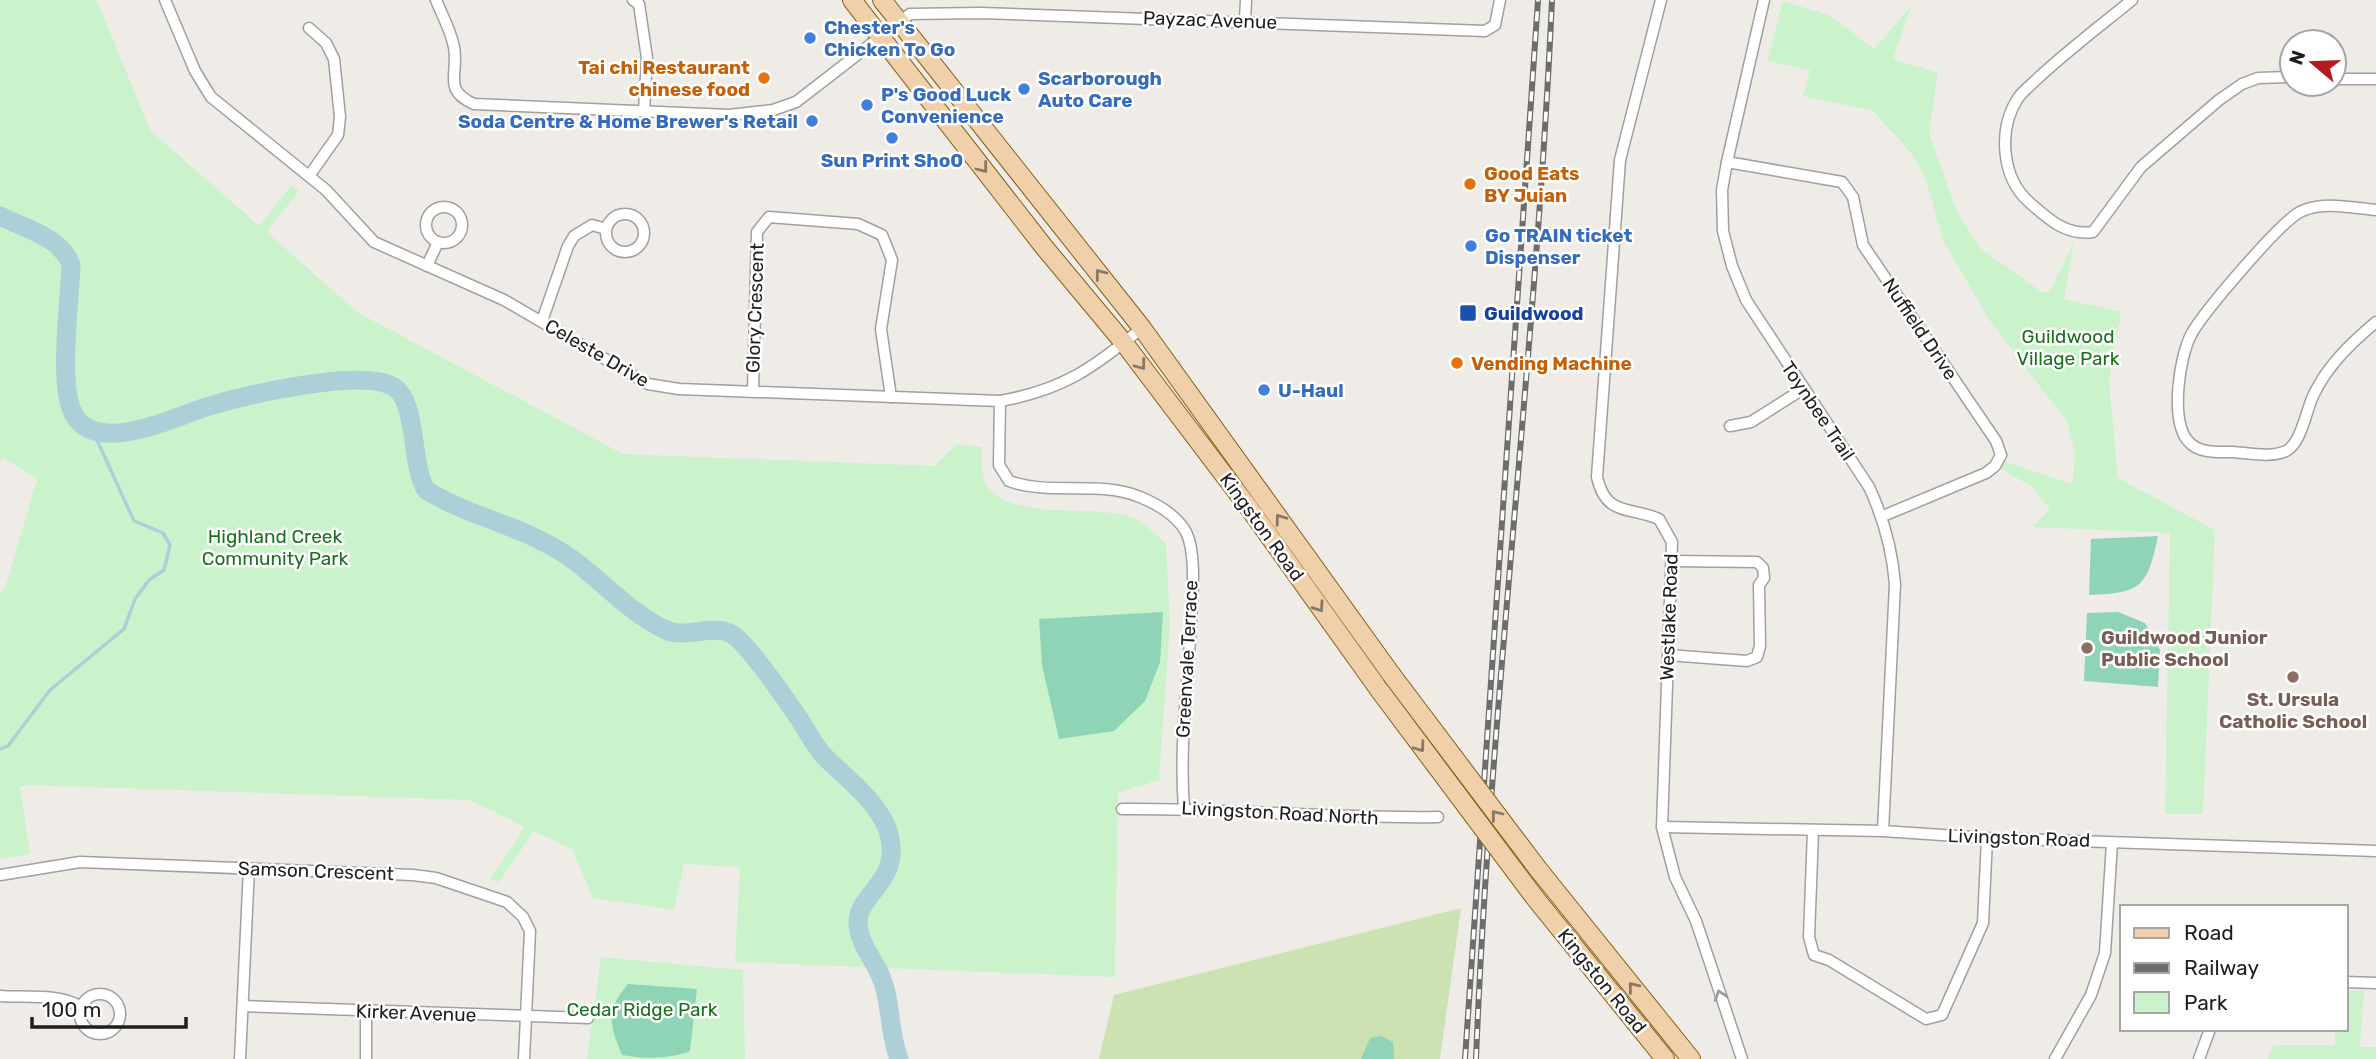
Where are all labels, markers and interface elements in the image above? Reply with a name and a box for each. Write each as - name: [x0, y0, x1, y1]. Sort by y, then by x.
- street label: Payzac Avenue: [1143, 6, 1277, 34]
- place label: Chester's Chicken To Go: [824, 16, 955, 61]
- north arrow: [2278, 28, 2348, 98]
- marker: Chester's Chicken To Go: [802, 30, 818, 46]
- text: N: [2284, 47, 2310, 68]
- place label: Tai chi Restaurant chinese food: [578, 56, 750, 101]
- place label: Scarborough Auto Care: [1038, 67, 1162, 112]
- marker: Tai chi Restaurant chinese food: [756, 70, 772, 86]
- marker: Scarborough Auto Care: [1016, 81, 1032, 97]
- place label: P's Good Luck Convenience: [881, 83, 1011, 128]
- marker: P's Good Luck Convenience: [859, 97, 875, 113]
- place label: Soda Centre & Home Brewer's Retail: [458, 110, 798, 133]
- marker: Soda Centre & Home Brewer's Retail: [804, 113, 820, 129]
- marker: Sun Print Sho0: [884, 130, 900, 146]
- place label: Sun Print Sho0: [821, 149, 963, 172]
- one-way arrow: [974, 161, 987, 173]
- place label: Good Eats BY Juian: [1484, 162, 1580, 207]
- marker: Good Eats BY Juian: [1462, 176, 1478, 192]
- place label: Go TRAIN ticket Dispenser: [1485, 224, 1633, 269]
- marker: Go TRAIN ticket Dispenser: [1463, 238, 1479, 254]
- street label: Glory Crescent: [741, 242, 769, 374]
- one-way arrow: [1096, 269, 1109, 282]
- street label: Nuffield Drive: [1878, 274, 1962, 384]
- place label: Guildwood: [1484, 302, 1584, 325]
- marker: Guildwood: [1458, 303, 1478, 323]
- street label: Celeste Drive: [541, 314, 653, 392]
- park label: Guildwood Village Park: [2017, 325, 2120, 370]
- place label: Vending Machine: [1471, 352, 1632, 375]
- marker: Vending Machine: [1449, 355, 1465, 371]
- one-way arrow: [1132, 357, 1145, 369]
- street label: Toynbee Trail: [1776, 357, 1860, 465]
- place label: U-Haul: [1278, 379, 1344, 402]
- marker: U-Haul: [1256, 382, 1272, 398]
- street label: Kingston Road: [1215, 468, 1309, 586]
- one-way arrow: [1276, 514, 1288, 527]
- park label: Highland Creek Community Park: [202, 525, 348, 570]
- street label: Westlake Road: [1655, 553, 1683, 681]
- street label: Greenvale Terrace: [1171, 579, 1203, 739]
- one-way arrow: [1311, 599, 1324, 612]
- place label: Guildwood Junior Public School: [2101, 626, 2268, 671]
- marker: Guildwood Junior Public School: [2079, 640, 2095, 656]
- marker: St. Ursula Catholic School: [2285, 669, 2301, 685]
- place label: St. Ursula Catholic School: [2219, 688, 2367, 733]
- one-way arrow: [1411, 739, 1424, 751]
- street label: Livingston Road North: [1181, 796, 1379, 830]
- one-way arrow: [1492, 810, 1505, 823]
- street label: Livingston Road: [1947, 824, 2091, 852]
- street label: Samson Crescent: [238, 857, 395, 885]
- legend: [2120, 905, 2348, 1031]
- text: Road: [2184, 920, 2234, 945]
- street label: Kingston Road: [1553, 924, 1651, 1038]
- text: Railway: [2184, 955, 2259, 980]
- one-way arrow: [1628, 982, 1641, 994]
- scale bar: [32, 986, 186, 1030]
- one-way arrow: [1714, 989, 1728, 1001]
- text: Park: [2184, 990, 2228, 1015]
- text: 100 m: [42, 997, 101, 1022]
- park label: Cedar Ridge Park: [566, 998, 718, 1021]
- street label: Kirker Avenue: [355, 999, 477, 1027]

